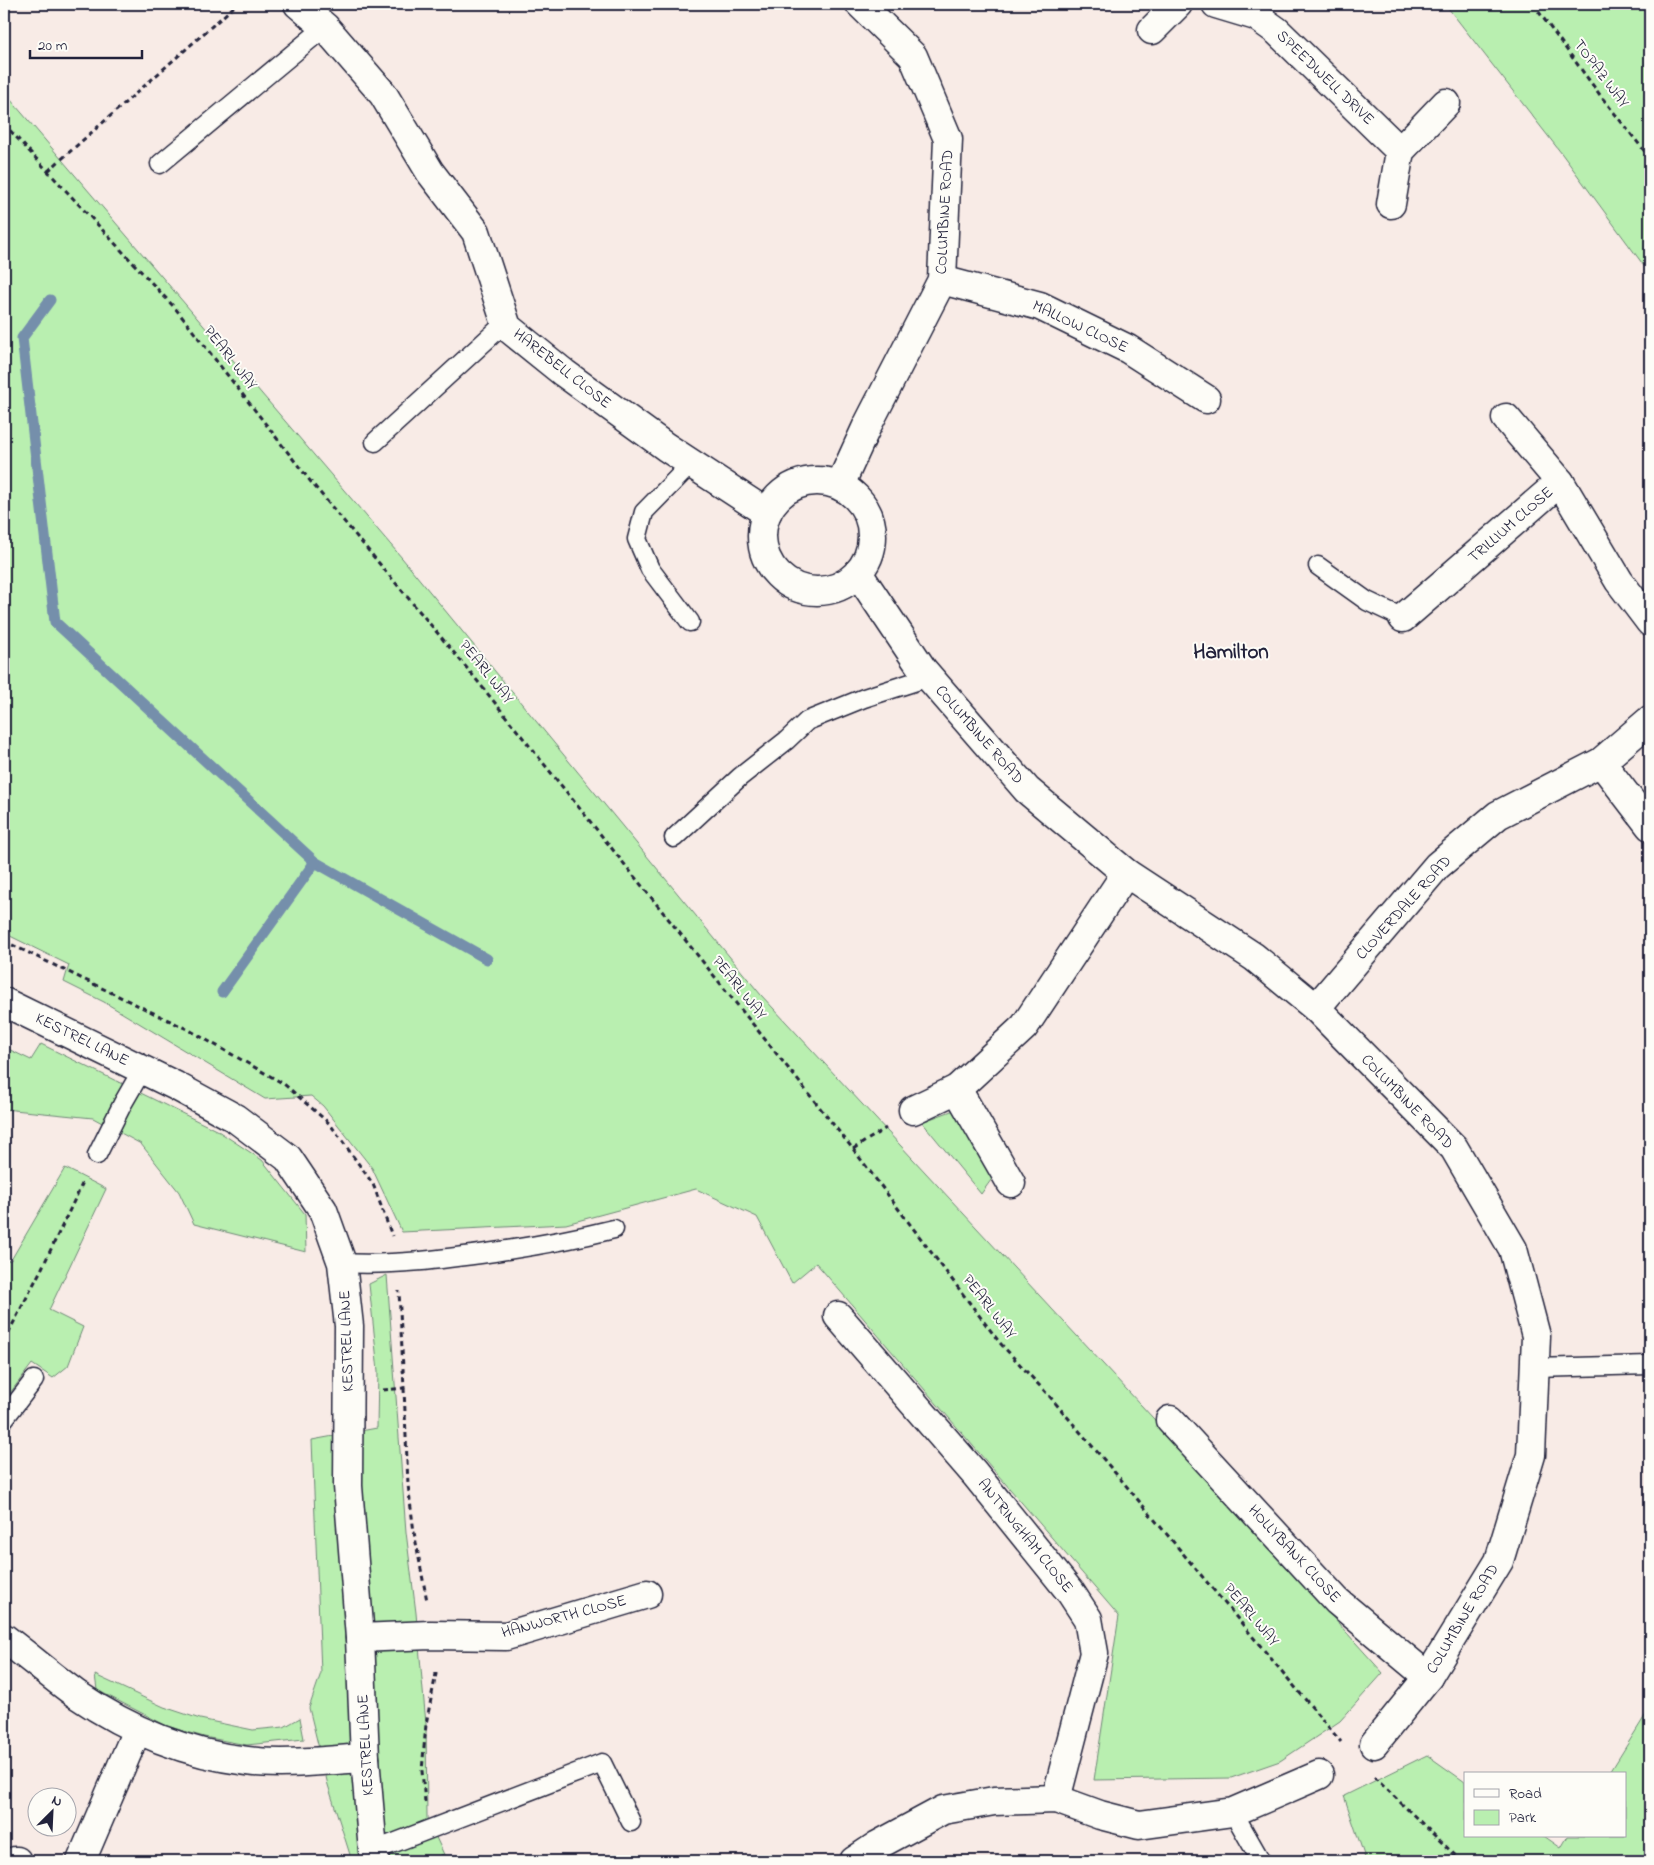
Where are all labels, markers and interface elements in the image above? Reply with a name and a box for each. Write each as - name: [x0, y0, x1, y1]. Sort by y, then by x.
- street label: SPEEDWELL DRIVE: [1271, 25, 1379, 131]
- scale bar: [30, 28, 142, 60]
- text: 20 m: [38, 35, 68, 57]
- street label: TOPAZ WAY: [1567, 35, 1635, 114]
- street label: COLUMBINE ROAD: [930, 149, 960, 275]
- street label: MALLOW CLOSE: [1028, 294, 1132, 360]
- street label: PEARL WAY: [197, 321, 263, 396]
- street label: HAREBELL CLOSE: [508, 323, 616, 415]
- street label: TRILLIUM CLOSE: [1463, 481, 1559, 569]
- street label: PEARL WAY: [453, 635, 520, 710]
- district label: Hamilton: [1193, 638, 1269, 668]
- street label: COLUMBINE ROAD: [929, 680, 1029, 790]
- street label: CLOVERDALE ROAD: [1350, 850, 1458, 966]
- street label: PEARL WAY: [706, 951, 773, 1026]
- street label: KESTREL LANE: [31, 1007, 133, 1073]
- street label: COLUMBINE ROAD: [1355, 1049, 1459, 1155]
- street label: PEARL WAY: [956, 1270, 1022, 1345]
- street label: KESTREL LANE: [333, 1290, 361, 1392]
- street label: ANTRINGHAM CLOSE: [971, 1474, 1079, 1598]
- street label: HOLLYBANK CLOSE: [1242, 1499, 1346, 1609]
- street label: COLUMBINE ROAD: [1421, 1559, 1505, 1679]
- street label: PEARL WAY: [1217, 1578, 1285, 1652]
- street label: HANWORTH CLOSE: [499, 1589, 629, 1645]
- street label: KESTREL LANE: [351, 1694, 381, 1796]
- legend: [1464, 1772, 1626, 1838]
- text: Road: [1509, 1783, 1542, 1805]
- north arrow: [28, 1788, 78, 1838]
- text: N: [48, 1790, 65, 1813]
- text: Park: [1509, 1807, 1537, 1829]

